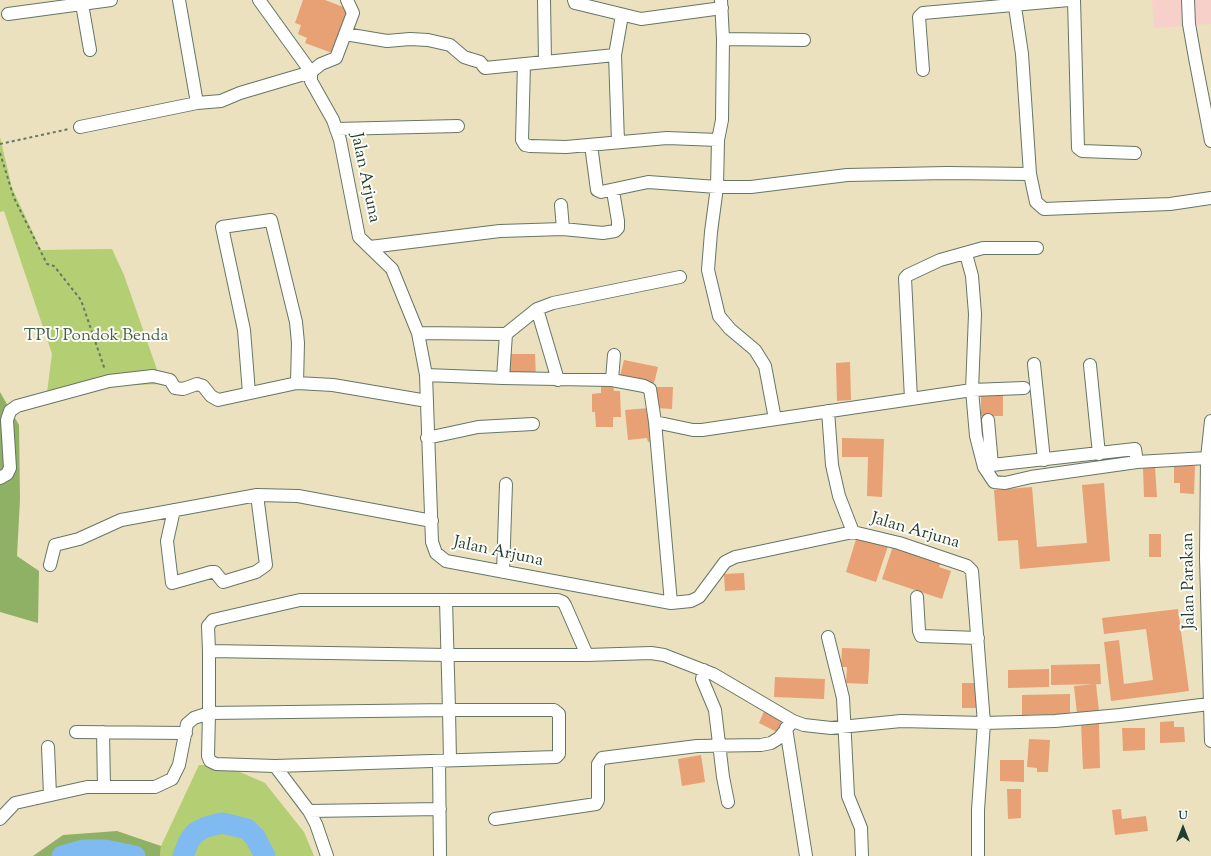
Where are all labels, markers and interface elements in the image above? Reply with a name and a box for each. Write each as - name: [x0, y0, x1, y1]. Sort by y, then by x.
- street label: Jalan Arjuna: [345, 131, 383, 225]
- park label: TPU Pondok Benda: [24, 327, 168, 347]
- street label: Jalan Arjuna: [868, 510, 962, 554]
- street label: Jalan Parakan: [1179, 532, 1201, 630]
- street label: Jalan Arjuna: [451, 534, 545, 572]
- north arrow: [1163, 808, 1203, 848]
- text: U: [1179, 808, 1187, 824]

